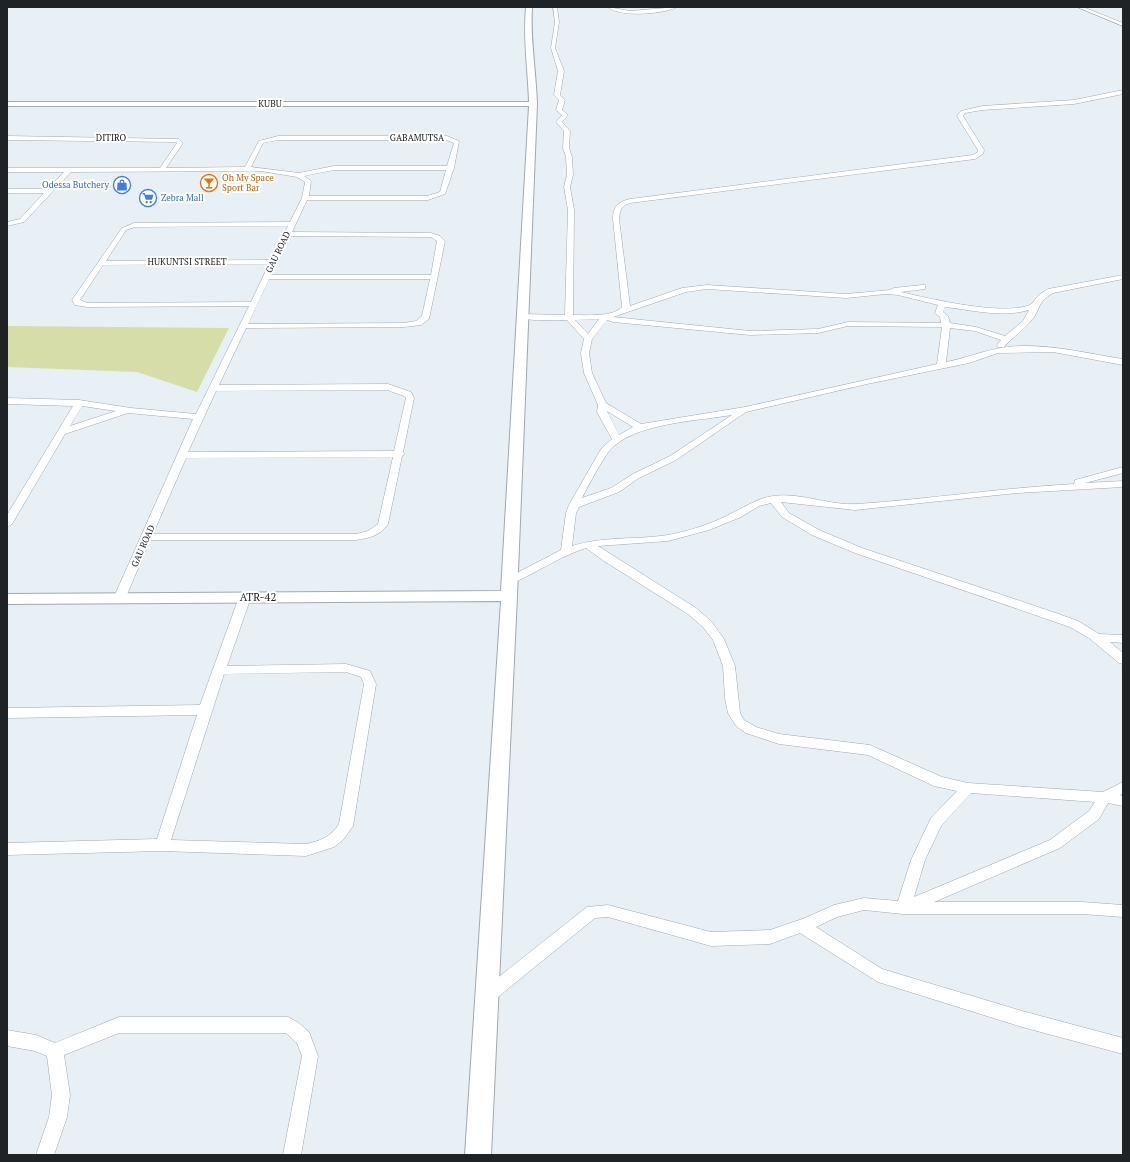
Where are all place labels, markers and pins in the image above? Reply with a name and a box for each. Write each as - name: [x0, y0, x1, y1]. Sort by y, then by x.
- place label: Oh My Space Sport Bar: [222, 172, 274, 194]
- bar icon: Oh My Space Sport Bar: [199, 173, 219, 193]
- shop icon: Odessa Butchery: [112, 175, 132, 195]
- place label: Odessa Butchery: [42, 179, 109, 191]
- supermarket icon: Zebra Mall: [138, 188, 158, 208]
- place label: Zebra Mall: [161, 192, 204, 204]

